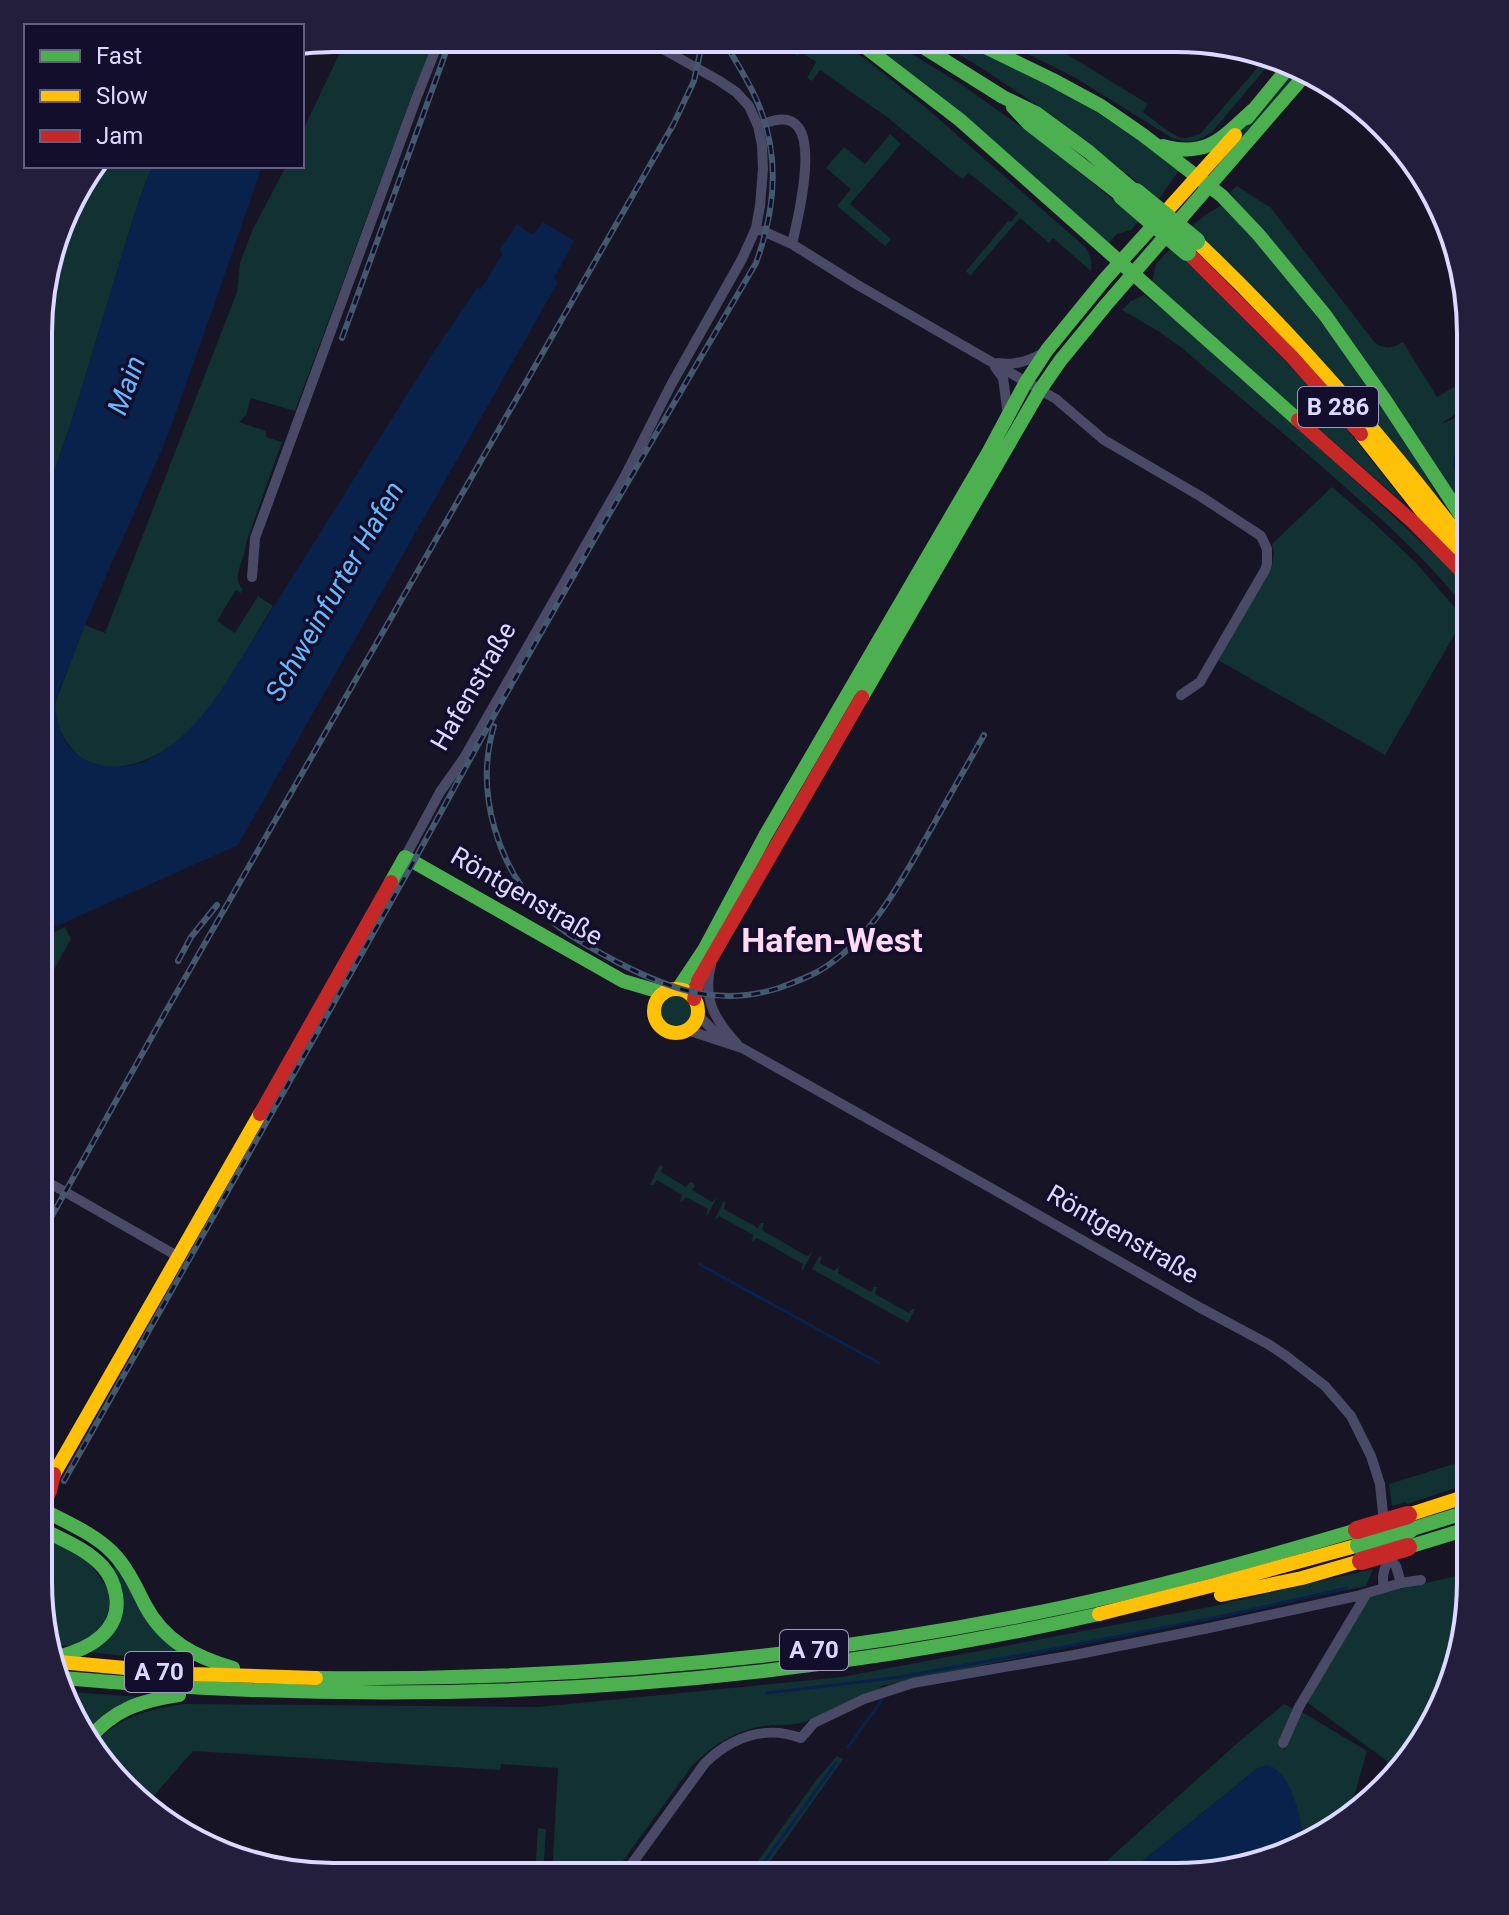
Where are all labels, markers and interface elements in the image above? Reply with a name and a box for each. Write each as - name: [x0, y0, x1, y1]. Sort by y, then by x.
- legend: [24, 24, 304, 168]
- text: Fast: [96, 42, 142, 70]
- text: Slow: [96, 82, 148, 110]
- text: Jam: [96, 122, 143, 150]
- water label: Main: [101, 351, 152, 419]
- road number: B 286: [1298, 387, 1378, 427]
- water label: Schweinfurter Hafen: [258, 476, 411, 707]
- street label: Hafenstraße: [424, 616, 522, 756]
- street label: Röntgenstraße: [446, 840, 608, 952]
- district label: Hafen-West: [741, 920, 923, 960]
- street label: Röntgenstraße: [1042, 1178, 1204, 1290]
- road number: A 70: [780, 1630, 848, 1670]
- road number: A 70: [125, 1652, 193, 1692]

